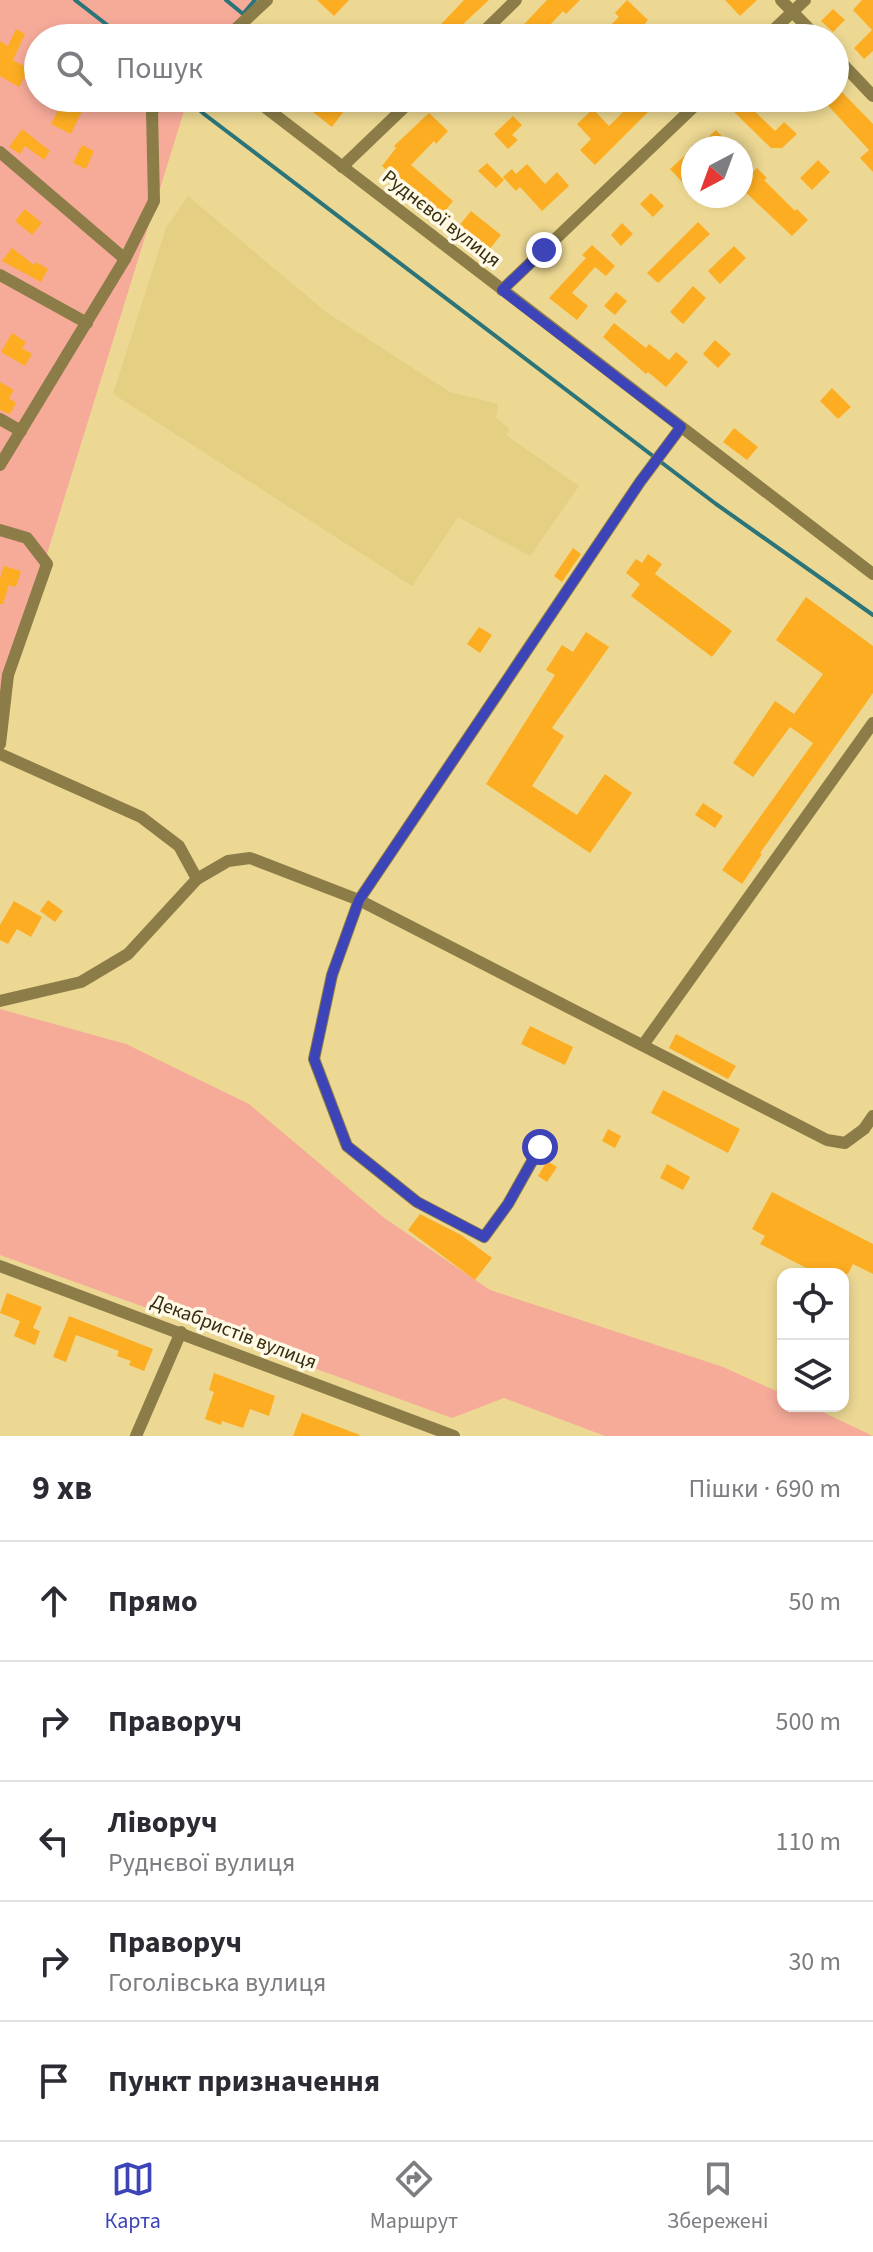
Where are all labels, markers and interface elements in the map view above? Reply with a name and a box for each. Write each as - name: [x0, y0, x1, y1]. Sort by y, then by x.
- search box: [24, 24, 849, 112]
- icon: search: [52, 46, 96, 90]
- text: Пошук: [116, 47, 203, 90]
- north arrow: [681, 136, 753, 208]
- street label: Руднєвої вулиця: [376, 163, 507, 274]
- route end: [526, 232, 562, 268]
- route start: [522, 1129, 558, 1165]
- map controls: [777, 1268, 849, 1412]
- button: locate: [777, 1268, 849, 1340]
- street label: Декабристів вулиця: [147, 1287, 321, 1376]
- button: layers: [777, 1340, 849, 1412]
- text: 9 хв: [32, 1464, 92, 1513]
- text: Пішки · 690 m: [688, 1470, 841, 1507]
- icon: ahead: [32, 1579, 76, 1623]
- text: Прямо: [108, 1580, 198, 1623]
- text: 50 m: [788, 1583, 841, 1620]
- icon: right: [32, 1699, 76, 1743]
- text: Праворуч: [108, 1700, 242, 1743]
- text: 500 m: [775, 1703, 841, 1740]
- text: Ліворуч: [108, 1801, 218, 1844]
- icon: left: [32, 1819, 76, 1863]
- text: 110 m: [775, 1823, 841, 1860]
- text: Руднєвої вулиця: [108, 1844, 295, 1881]
- text: Праворуч: [108, 1921, 242, 1964]
- icon: right: [32, 1939, 76, 1983]
- text: 30 m: [788, 1943, 841, 1980]
- text: Гоголівська вулиця: [108, 1964, 326, 2001]
- icon: arrive: [32, 2059, 76, 2103]
- text: Пункт призначення: [108, 2060, 380, 2103]
- tab: Карта: [104, 2157, 161, 2237]
- tab: Маршрут: [370, 2157, 458, 2237]
- tab: Збережені: [667, 2157, 769, 2237]

